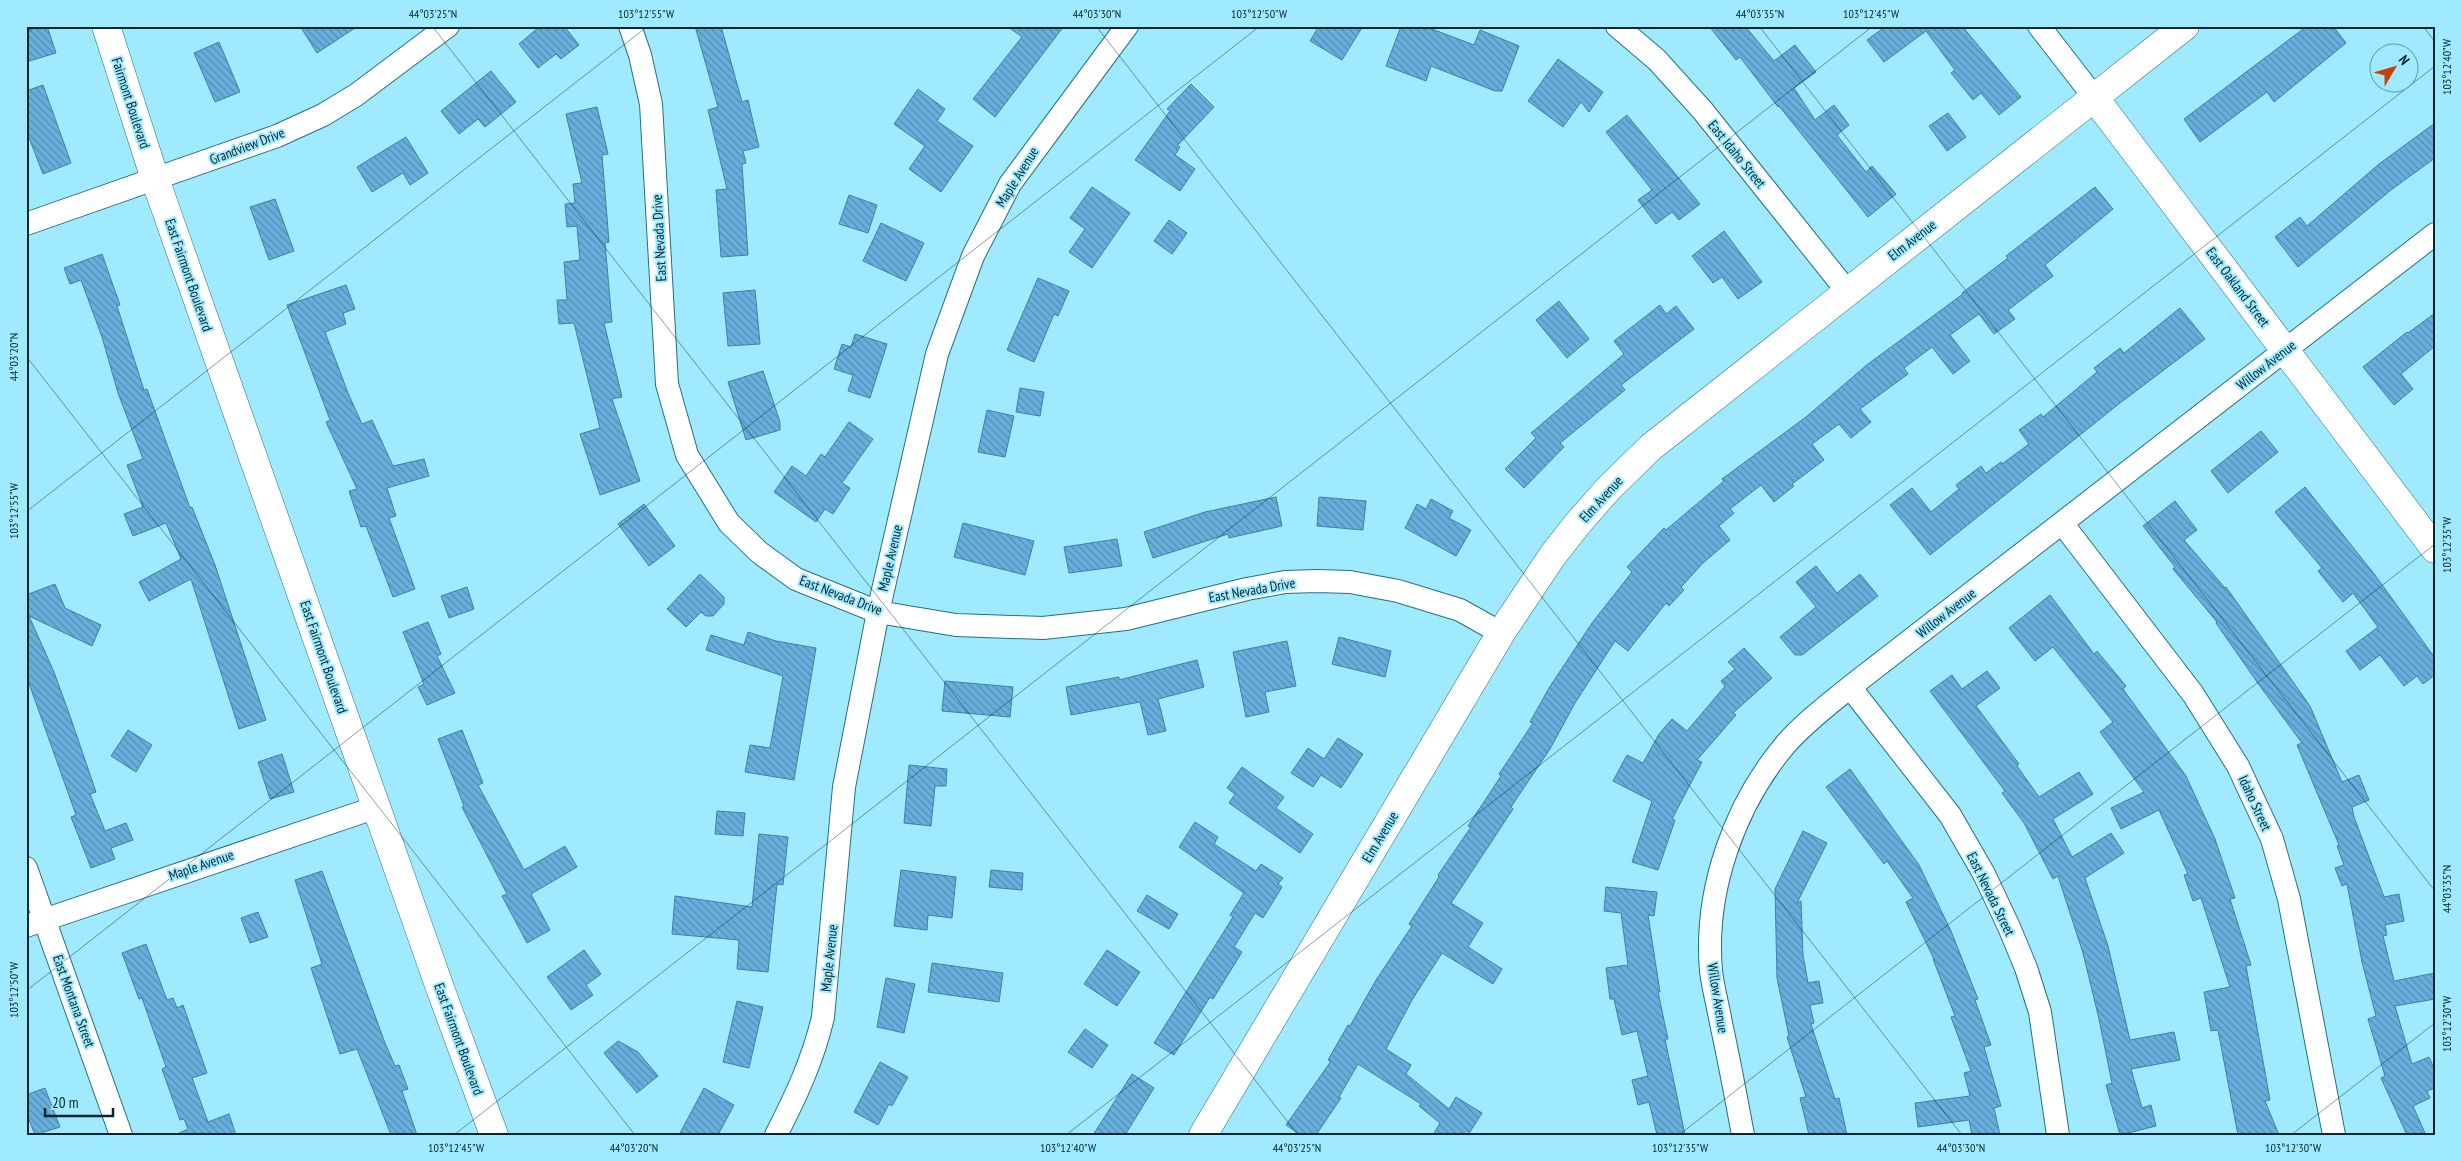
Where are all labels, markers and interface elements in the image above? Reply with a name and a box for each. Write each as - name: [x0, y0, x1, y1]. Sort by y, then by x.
- text: 44°03'25"N: [409, 6, 457, 21]
- text: 103°12'55"W: [618, 6, 674, 21]
- text: 44°03'30"N: [1073, 6, 1121, 21]
- text: 103°12'50"W: [1231, 6, 1287, 21]
- text: 44°03'35"N: [1736, 6, 1784, 21]
- text: 103°12'45"W: [1843, 6, 1899, 21]
- text: 103°12'40"W: [2439, 39, 2454, 95]
- north arrow: [2368, 42, 2418, 92]
- text: N: [2395, 51, 2414, 69]
- street label: Fairmont Boulevard: [108, 55, 154, 151]
- street label: East Idaho Street: [1704, 116, 1770, 192]
- street label: Grandview Drive: [207, 123, 287, 169]
- street label: Maple Avenue: [991, 143, 1043, 210]
- street label: East Nevada Drive: [648, 194, 670, 282]
- street label: Elm Avenue: [1884, 215, 1940, 264]
- street label: East Fairmont Boulevard: [161, 216, 217, 334]
- street label: East Oakland Street: [2202, 244, 2274, 330]
- text: 44°03'20"N: [6, 333, 21, 381]
- street label: Willow Avenue: [2233, 336, 2300, 394]
- street label: Elm Avenue: [1575, 472, 1627, 526]
- text: 103°12'55"W: [6, 483, 21, 539]
- text: 103°12'35"W: [2439, 517, 2454, 573]
- street label: Maple Avenue: [874, 523, 906, 593]
- street label: East Nevada Drive: [797, 571, 885, 619]
- street label: East Nevada Drive: [1207, 574, 1297, 606]
- street label: Willow Avenue: [1913, 584, 1980, 642]
- street label: East Fairmont Boulevard: [296, 598, 352, 716]
- street label: Idaho Street: [2234, 772, 2276, 834]
- street label: Elm Avenue: [1358, 808, 1402, 866]
- street label: Maple Avenue: [166, 845, 236, 885]
- street label: East Nevada Street: [1963, 849, 2019, 939]
- text: 44°03'35"N: [2439, 865, 2454, 913]
- street label: Maple Avenue: [817, 923, 842, 993]
- street label: East Montana Street: [49, 952, 99, 1050]
- text: 103°12'50"W: [6, 962, 21, 1018]
- street label: Willow Avenue: [1704, 962, 1732, 1035]
- street label: East Fairmont Boulevard: [430, 980, 488, 1098]
- text: 103°12'30"W: [2439, 996, 2454, 1052]
- scale bar: [45, 1086, 112, 1118]
- text: 20 m: [52, 1093, 78, 1112]
- text: 103°12'45"W: [428, 1140, 484, 1155]
- text: 44°03'20"N: [610, 1140, 658, 1155]
- text: 103°12'40"W: [1040, 1140, 1096, 1155]
- text: 44°03'25"N: [1273, 1140, 1321, 1155]
- text: 103°12'35"W: [1652, 1140, 1708, 1155]
- text: 44°03'30"N: [1937, 1140, 1985, 1155]
- text: 103°12'30"W: [2265, 1140, 2321, 1155]

